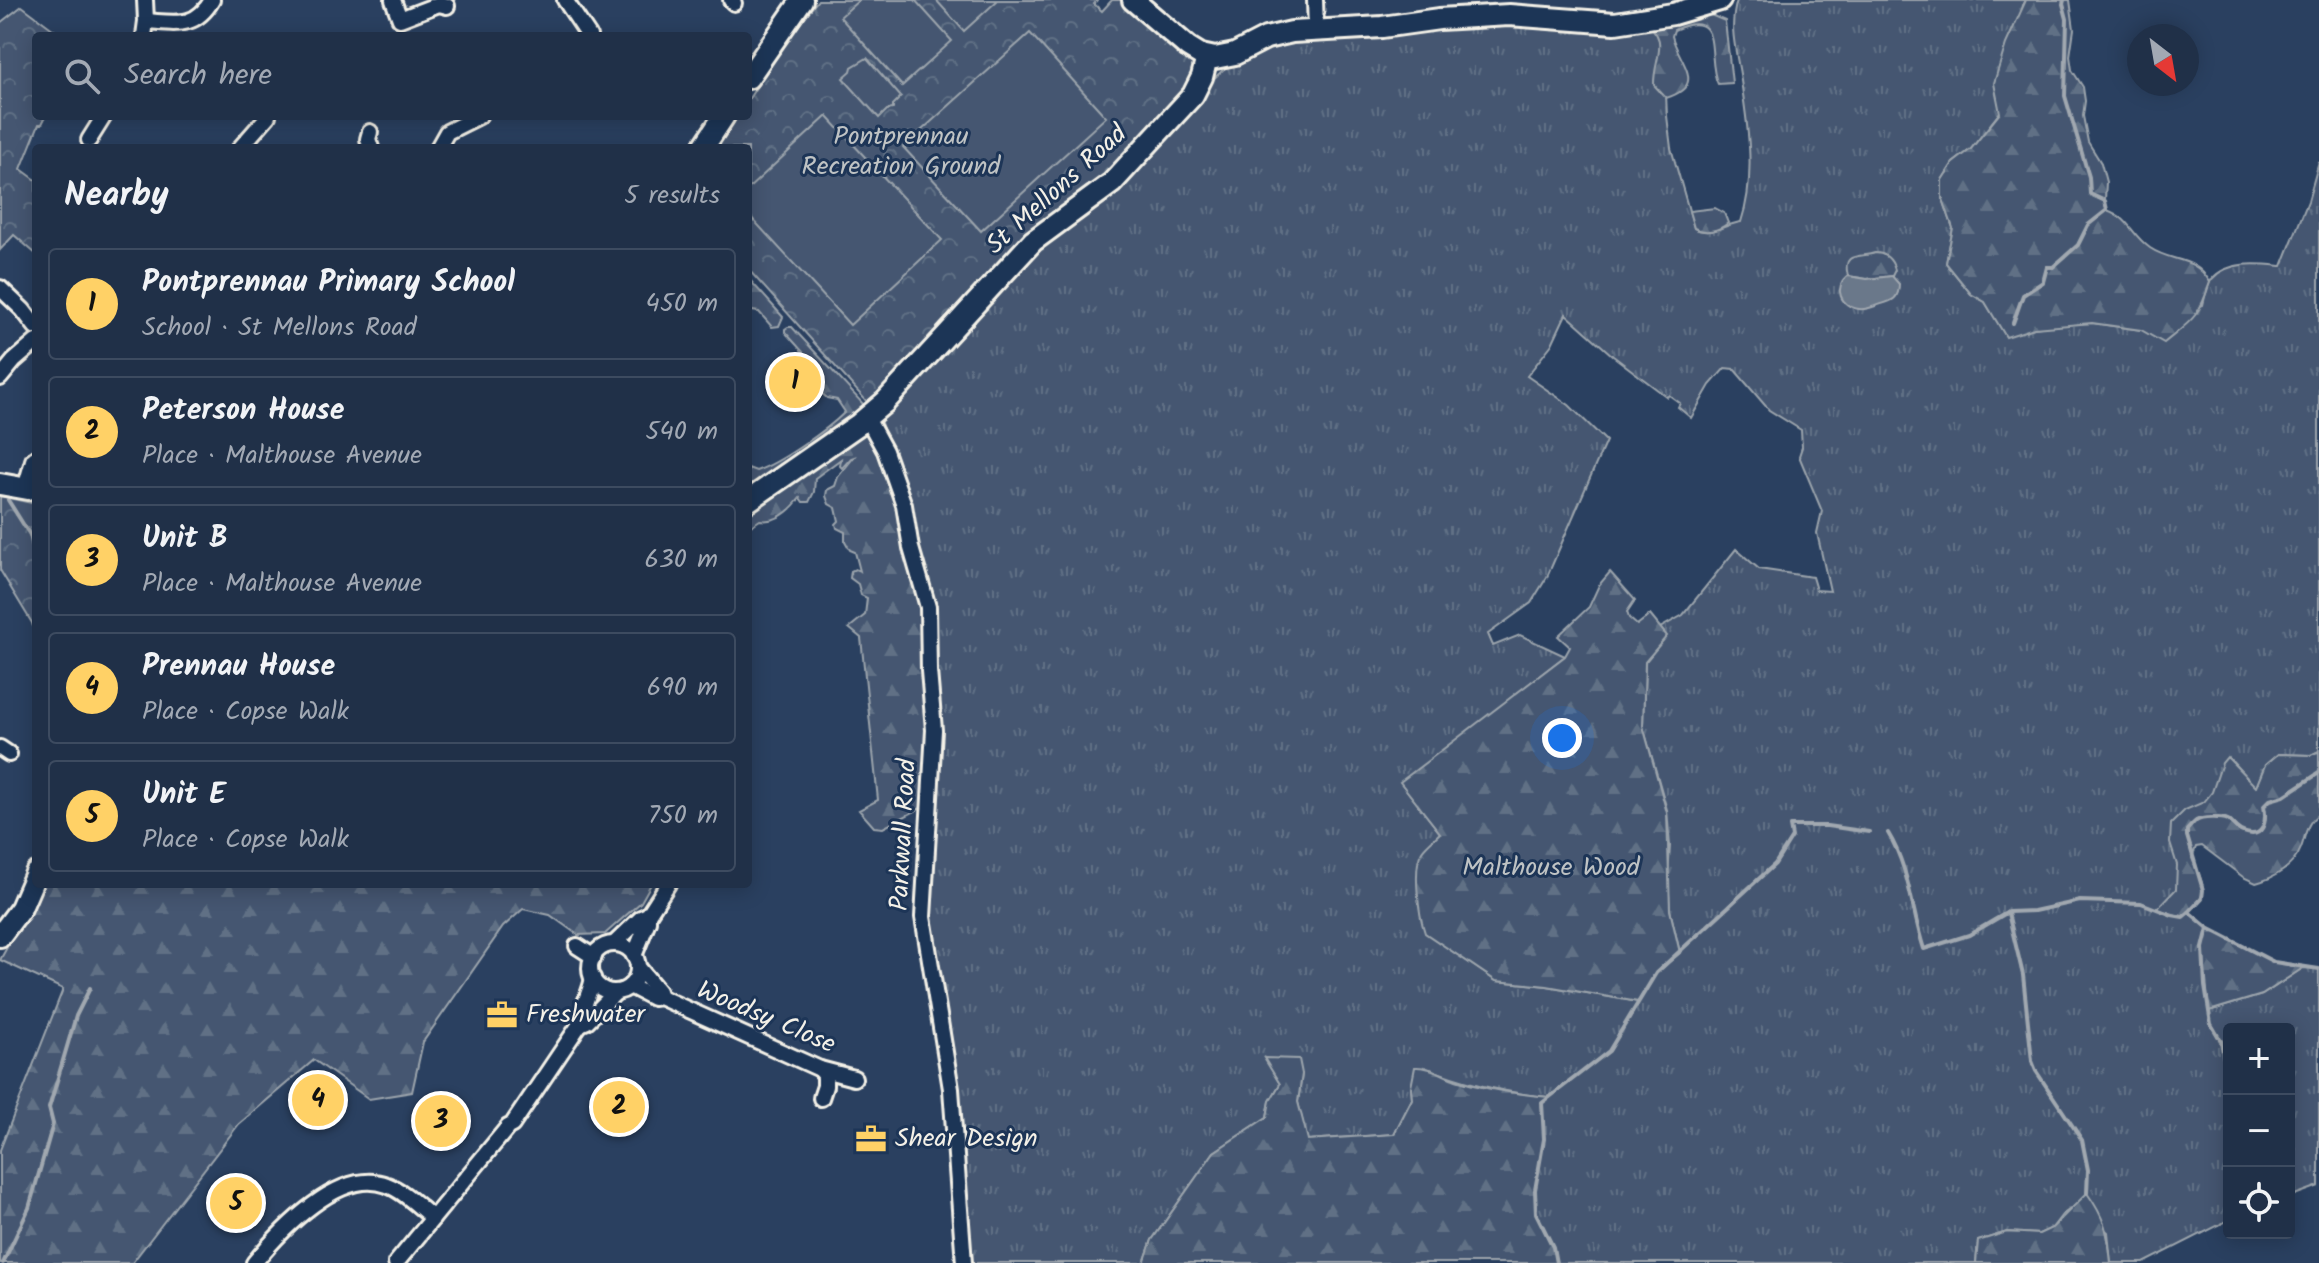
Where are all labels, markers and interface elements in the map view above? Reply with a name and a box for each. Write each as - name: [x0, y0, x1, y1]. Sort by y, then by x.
- north arrow: [2127, 24, 2199, 96]
- search box: [32, 32, 752, 120]
- text: Search here: [124, 52, 272, 100]
- icon: search: [60, 54, 104, 98]
- street label: St Mellons Road: [977, 114, 1138, 265]
- park label: Pontprennau Recreation Ground: [802, 116, 1001, 188]
- text: Nearby: [64, 169, 169, 223]
- text: 5 results: [624, 175, 720, 217]
- text: Pontprennau Primary School: [142, 259, 515, 307]
- text: 1: [88, 283, 96, 325]
- text: 450 m: [646, 283, 718, 325]
- text: School · St Mellons Road: [142, 307, 417, 349]
- pin: 1: [769, 352, 821, 412]
- text: Peterson House: [142, 387, 344, 435]
- text: 2: [84, 411, 100, 453]
- text: 540 m: [646, 411, 718, 453]
- text: Place · Malthouse Avenue: [142, 435, 422, 477]
- text: Unit B: [142, 515, 228, 563]
- text: 3: [85, 539, 99, 581]
- text: 630 m: [645, 539, 718, 581]
- text: Place · Malthouse Avenue: [142, 563, 422, 605]
- text: Prennau House: [142, 643, 335, 691]
- text: 4: [85, 667, 99, 709]
- text: 690 m: [647, 667, 718, 709]
- text: Place · Copse Walk: [142, 691, 349, 733]
- your location: [1542, 718, 1582, 758]
- street label: Parkwall Road: [879, 757, 929, 912]
- text: Unit E: [142, 771, 226, 819]
- text: 5: [85, 795, 99, 837]
- text: 750 m: [648, 795, 718, 837]
- text: Place · Copse Walk: [142, 819, 349, 861]
- park label: Malthouse Wood: [1462, 847, 1641, 889]
- street label: Woodsy Close: [690, 970, 842, 1066]
- place label: Freshwater: [526, 994, 646, 1036]
- office icon: Freshwater: [485, 998, 519, 1032]
- map controls: [2223, 1023, 2295, 1239]
- button: +: [2223, 1023, 2295, 1095]
- pin: 4: [292, 1070, 344, 1130]
- pin: 2: [593, 1077, 645, 1137]
- pin: 3: [415, 1091, 467, 1151]
- button: −: [2223, 1095, 2295, 1167]
- place label: Shear Design: [895, 1118, 1038, 1160]
- office icon: Shear Design: [854, 1122, 888, 1156]
- button: locate: [2223, 1167, 2295, 1239]
- pin: 5: [210, 1173, 262, 1233]

